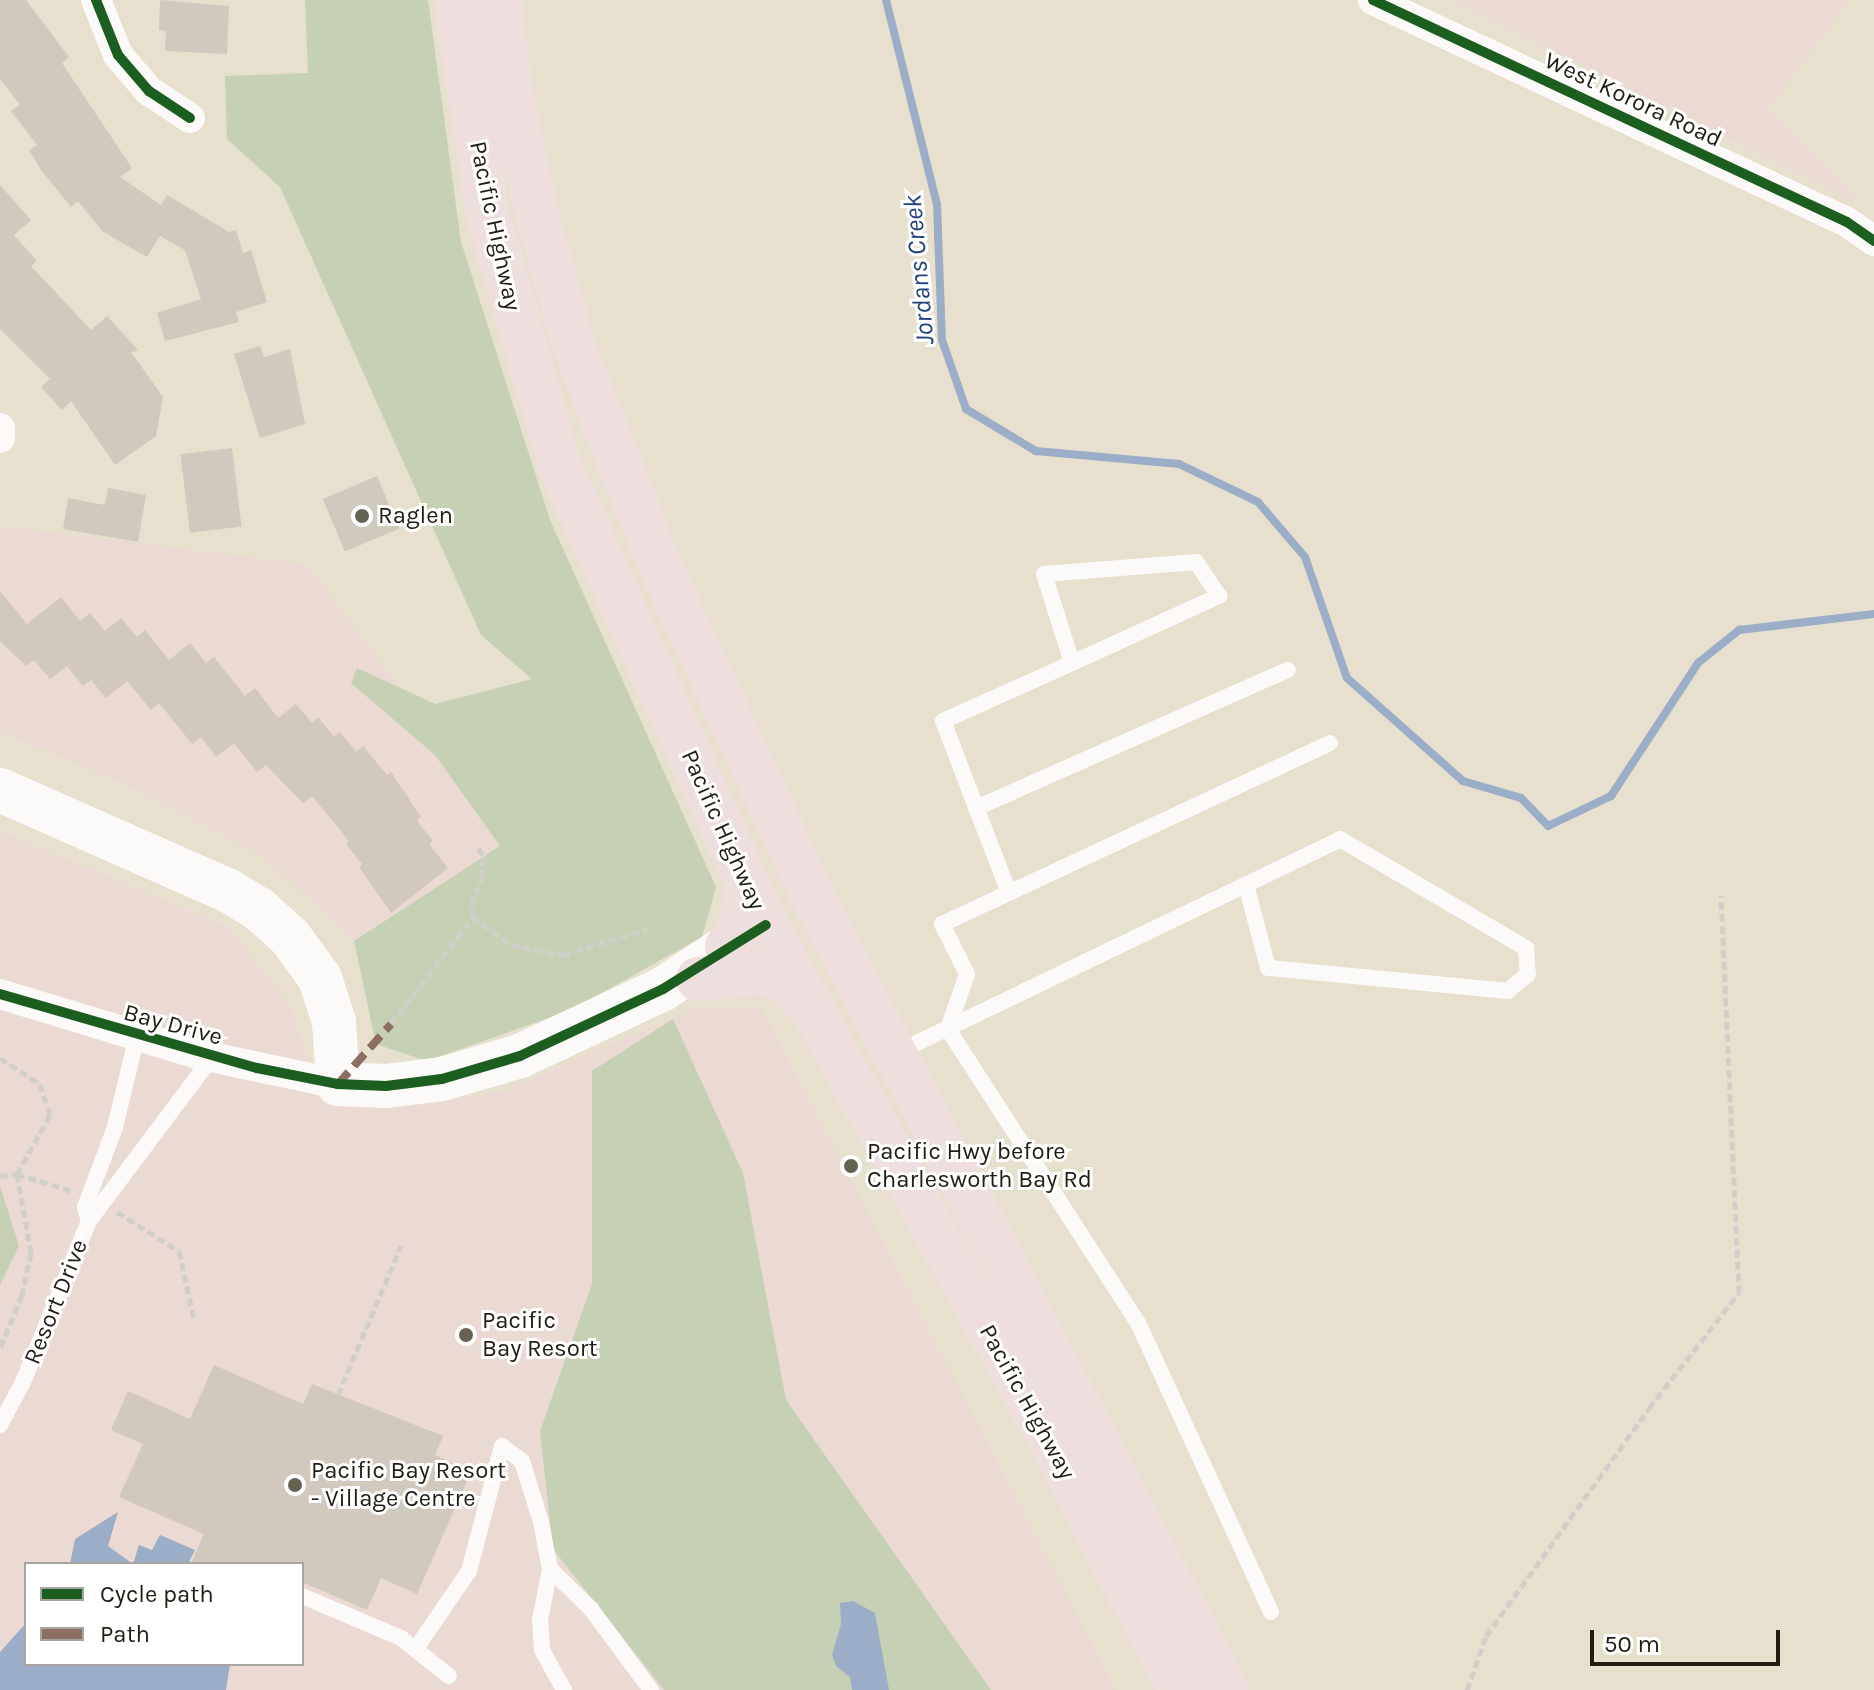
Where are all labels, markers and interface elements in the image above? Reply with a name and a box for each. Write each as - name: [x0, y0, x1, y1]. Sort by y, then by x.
- street label: West Korora Road: [1540, 46, 1726, 154]
- street label: Pacific Highway: [463, 139, 527, 313]
- water label: Jordans Creek: [897, 194, 941, 346]
- place label: Raglen: [378, 502, 453, 530]
- marker: Raglen: [353, 507, 371, 525]
- street label: Pacific Highway: [675, 745, 771, 915]
- street label: Bay Drive: [120, 998, 226, 1052]
- place label: Pacific Hwy before Charlesworth Bay Rd: [867, 1138, 1092, 1194]
- marker: Pacific Hwy before Charlesworth Bay Rd: [842, 1157, 860, 1175]
- street label: Resort Drive: [18, 1235, 94, 1369]
- place label: Pacific Bay Resort: [482, 1307, 597, 1363]
- street label: Pacific Highway: [973, 1320, 1081, 1484]
- marker: Pacific Bay Resort: [457, 1326, 475, 1344]
- place label: Pacific Bay Resort - Village Centre: [311, 1457, 506, 1513]
- marker: Pacific Bay Resort - Village Centre: [286, 1476, 304, 1494]
- legend: [24, 1562, 304, 1666]
- text: Cycle path: [100, 1580, 214, 1608]
- scale bar: [1594, 1614, 1784, 1664]
- text: Path: [100, 1620, 150, 1648]
- text: 50 m: [1604, 1630, 1660, 1658]

